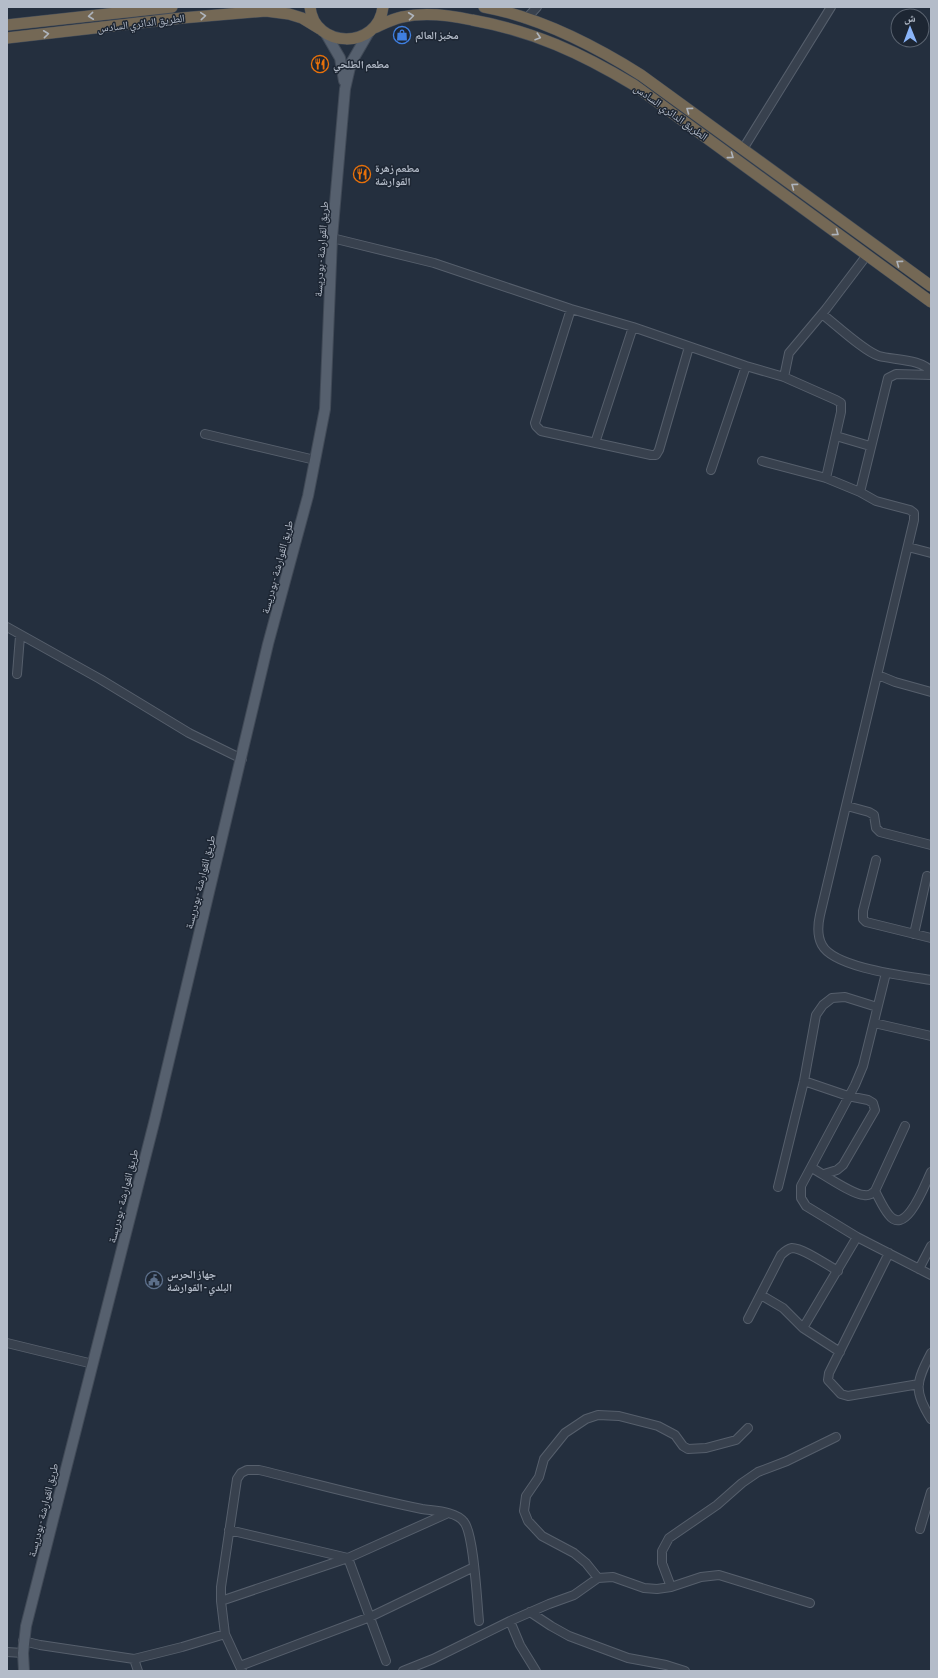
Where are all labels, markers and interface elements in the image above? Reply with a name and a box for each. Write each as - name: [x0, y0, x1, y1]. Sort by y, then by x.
- north arrow: [890, 8, 930, 48]
- one-way arrow: [88, 11, 94, 20]
- one-way arrow: [200, 11, 206, 20]
- street label: الطريق الدائري السادس: [97, 12, 186, 37]
- one-way arrow: [408, 12, 414, 21]
- text: ش: [904, 12, 916, 26]
- shop icon: مخبز العالم: [392, 25, 412, 45]
- one-way arrow: [43, 29, 49, 38]
- place label: مخبز العالم: [415, 29, 459, 43]
- one-way arrow: [534, 32, 541, 41]
- restaurant icon: مطعم الطلحي: [310, 54, 330, 74]
- place label: مطعم الطلحي: [333, 58, 389, 73]
- street label: الطريق الدائري السادس: [630, 81, 710, 145]
- one-way arrow: [687, 108, 694, 115]
- one-way arrow: [727, 151, 734, 158]
- place label: مطعم زهرة القوارشة: [375, 162, 419, 188]
- restaurant icon: مطعم زهرة القوارشة: [352, 164, 372, 184]
- one-way arrow: [792, 184, 799, 191]
- street label: طريق القوارشة - بودريسة: [312, 201, 331, 297]
- one-way arrow: [832, 228, 839, 235]
- one-way arrow: [897, 261, 904, 268]
- street label: طريق القوارشة - بودريسة: [259, 519, 296, 615]
- street label: طريق القوارشة - بودريسة: [183, 834, 218, 930]
- street label: طريق القوارشة - بودريسة: [106, 1148, 141, 1244]
- place label: جهاز الحرس البلدي - القوارشة: [167, 1268, 232, 1296]
- public building icon: جهاز الحرس البلدي - القوارشة: [144, 1270, 164, 1290]
- street label: طريق القوارشة - بودريسة: [26, 1462, 61, 1558]

